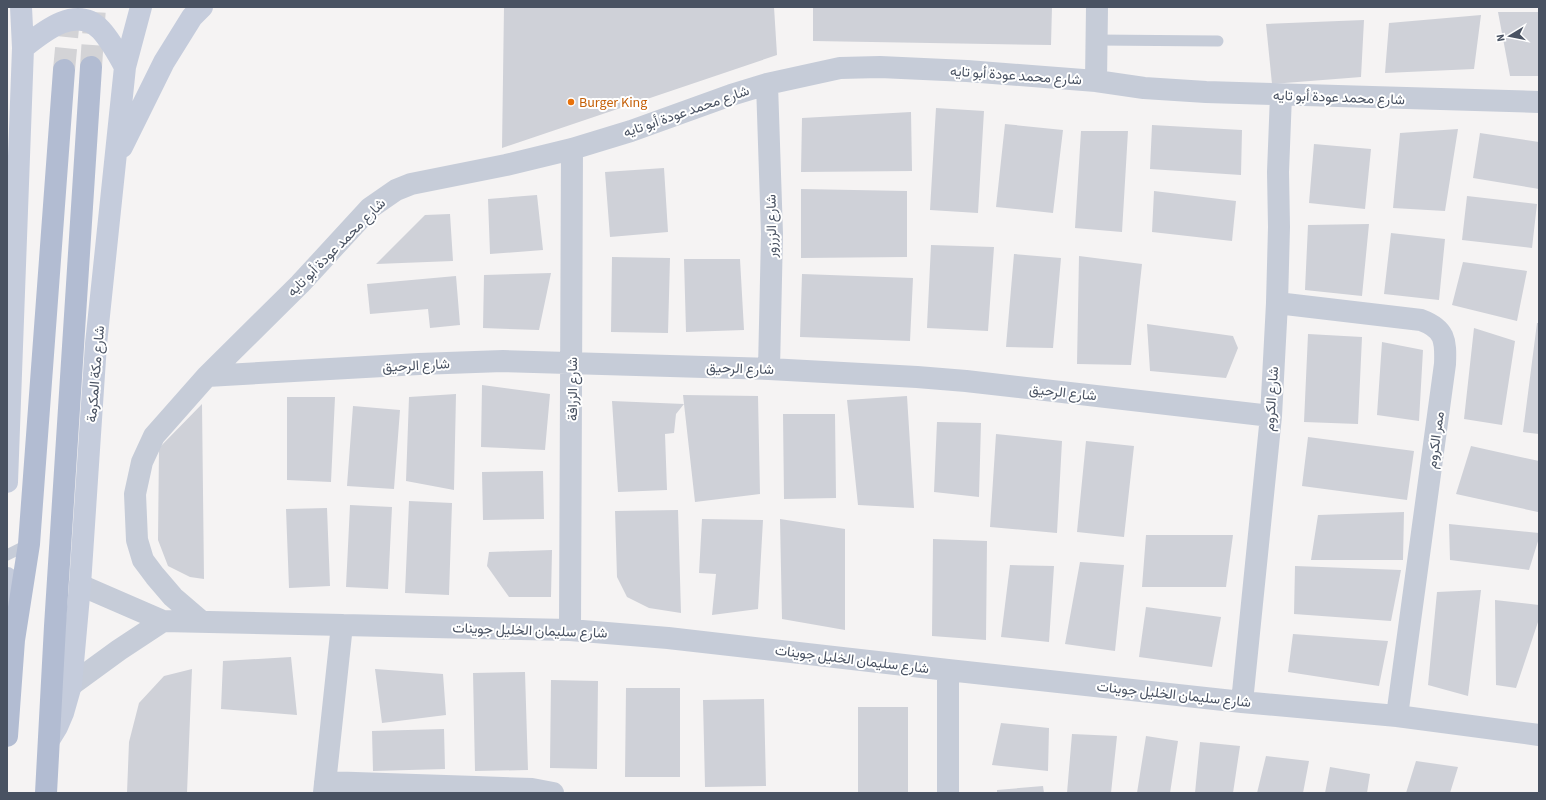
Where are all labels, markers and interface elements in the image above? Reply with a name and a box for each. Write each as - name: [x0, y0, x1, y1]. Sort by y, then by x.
- north arrow: [1490, 16, 1530, 56]
- text: N: [1493, 33, 1509, 43]
- street label: شارع محمد عودة أبو تايه: [949, 61, 1083, 91]
- street label: شارع محمد عودة أبو تايه: [621, 81, 752, 143]
- street label: شارع محمد عودة أبو تايه: [1273, 86, 1405, 110]
- place label: Burger King: [579, 93, 647, 113]
- marker: Burger King: [566, 97, 576, 107]
- street label: شارع محمد عودة أبو تايه: [283, 194, 390, 301]
- street label: شارع الزرزور: [761, 194, 783, 259]
- street label: شارع مكة المكرمة: [82, 325, 110, 423]
- street label: شارع الرحيق: [382, 354, 450, 378]
- street label: شارع الزرافة: [563, 357, 583, 421]
- street label: شارع الرحيق: [706, 358, 774, 380]
- street label: شارع الكروم: [1260, 366, 1284, 432]
- street label: شارع الرحيق: [1028, 380, 1098, 406]
- street label: ممر الكروم: [1422, 410, 1450, 470]
- street label: شارع سليمان الخليل جوينات: [452, 618, 608, 644]
- street label: شارع سليمان الخليل جوينات: [774, 641, 930, 679]
- street label: شارع سليمان الخليل جوينات: [1096, 677, 1252, 713]

